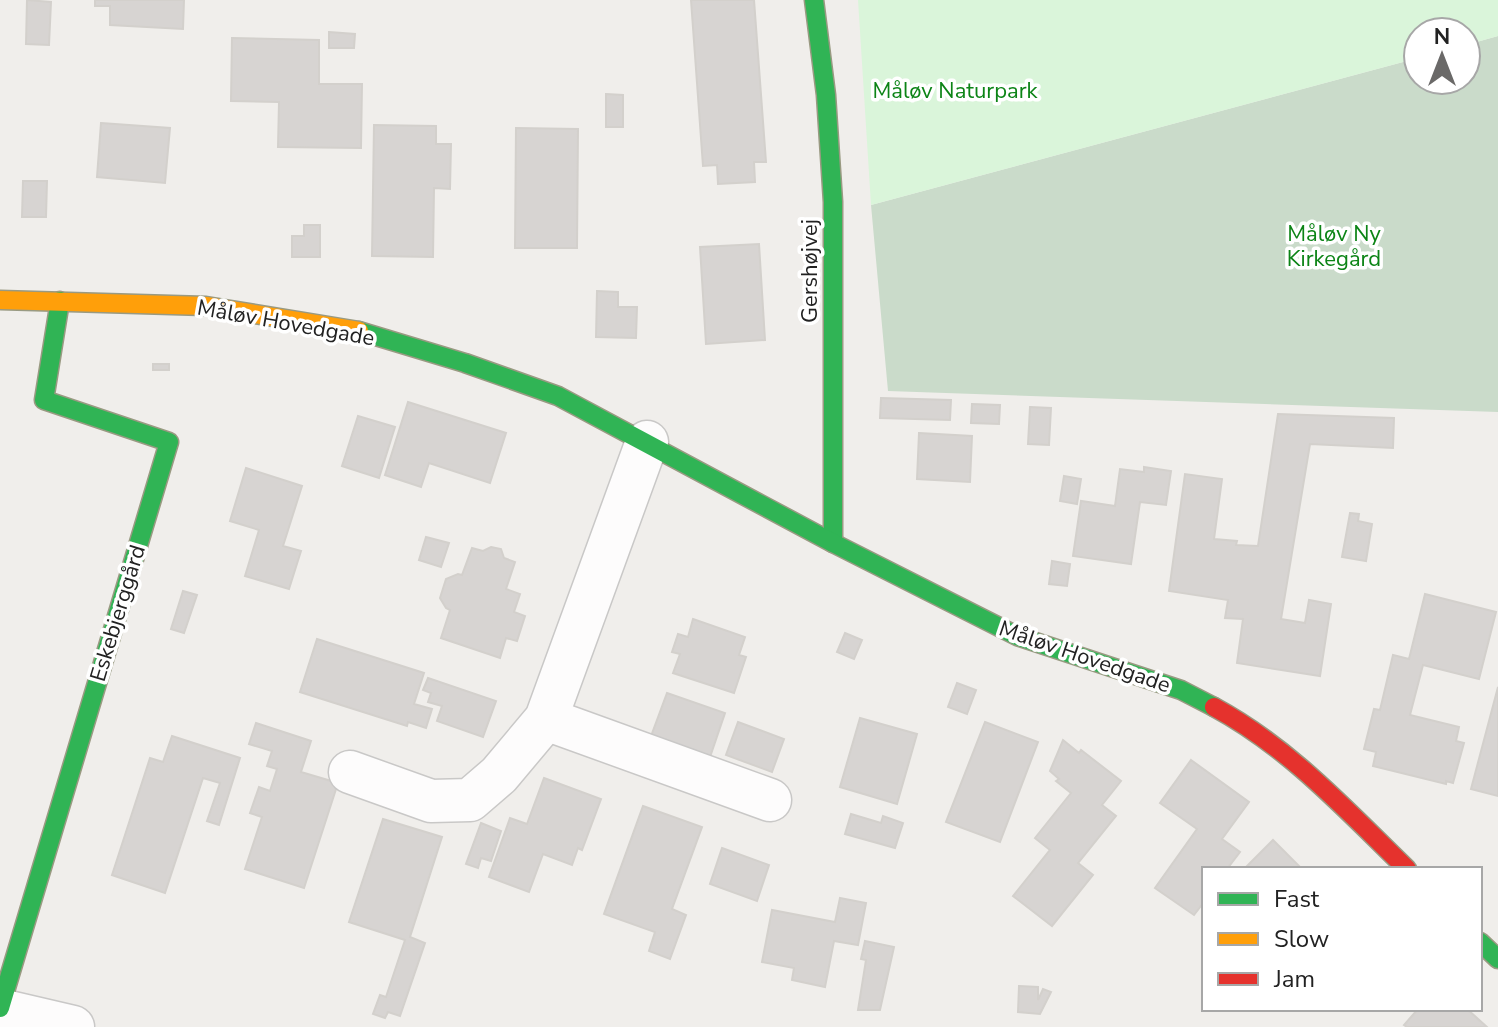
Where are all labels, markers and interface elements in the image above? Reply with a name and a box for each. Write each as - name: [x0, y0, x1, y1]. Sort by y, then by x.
- north arrow: [1402, 16, 1482, 96]
- text: N: [1434, 22, 1450, 52]
- park label: Måløv Naturpark: [872, 76, 1039, 106]
- street label: Gershøjvej: [795, 219, 825, 323]
- park label: Måløv Ny Kirkegård: [1287, 219, 1381, 274]
- street label: Måløv Hovedgade: [195, 293, 377, 353]
- street label: Eskebjerggård: [83, 541, 153, 685]
- street label: Måløv Hovedgade: [995, 614, 1174, 700]
- legend: [1202, 867, 1482, 1011]
- text: Fast: [1274, 883, 1320, 915]
- text: Slow: [1274, 923, 1329, 955]
- text: Jam: [1273, 963, 1315, 995]

